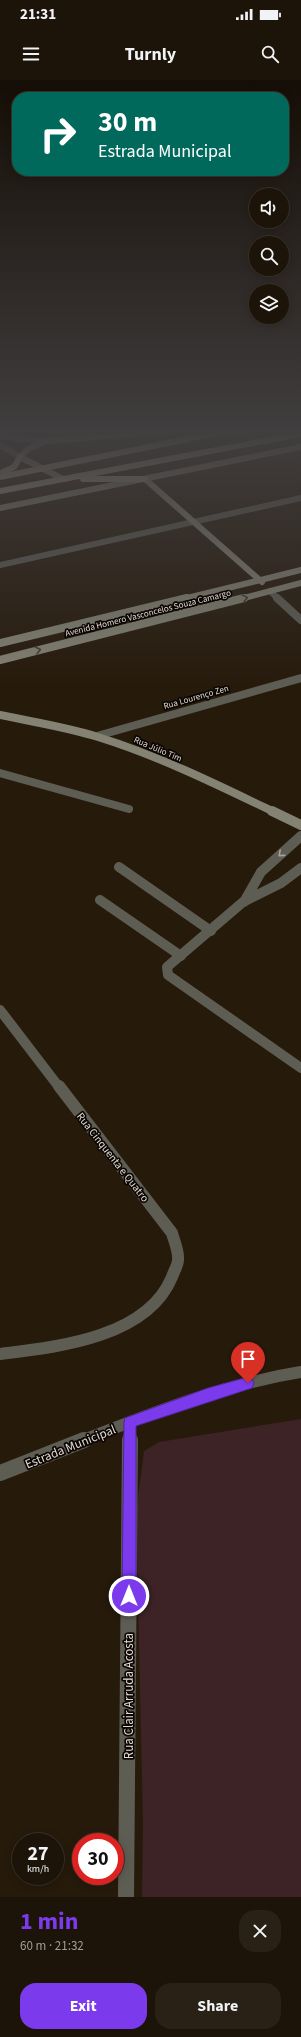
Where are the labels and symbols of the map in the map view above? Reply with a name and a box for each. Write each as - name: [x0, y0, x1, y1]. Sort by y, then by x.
- street label: Avenida Homero Vasconcelos Souza Camargo: [64, 587, 232, 640]
- one-way arrow: [242, 594, 248, 602]
- one-way arrow: [34, 646, 41, 655]
- street label: Rua Lourenço Zen: [162, 682, 230, 713]
- street label: Rua Júlio Tim: [132, 733, 184, 765]
- one-way arrow: [278, 850, 286, 857]
- street label: Rua Cinquenta e Quatro: [73, 1110, 152, 1205]
- pin: [231, 1342, 265, 1383]
- street label: Estrada Municipal: [22, 1421, 118, 1473]
- position arrow: [108, 1575, 150, 1617]
- street label: Rua Clair Arruda Acosta: [120, 1633, 138, 1759]
- speed limit sign: 30: [72, 1833, 124, 1885]

